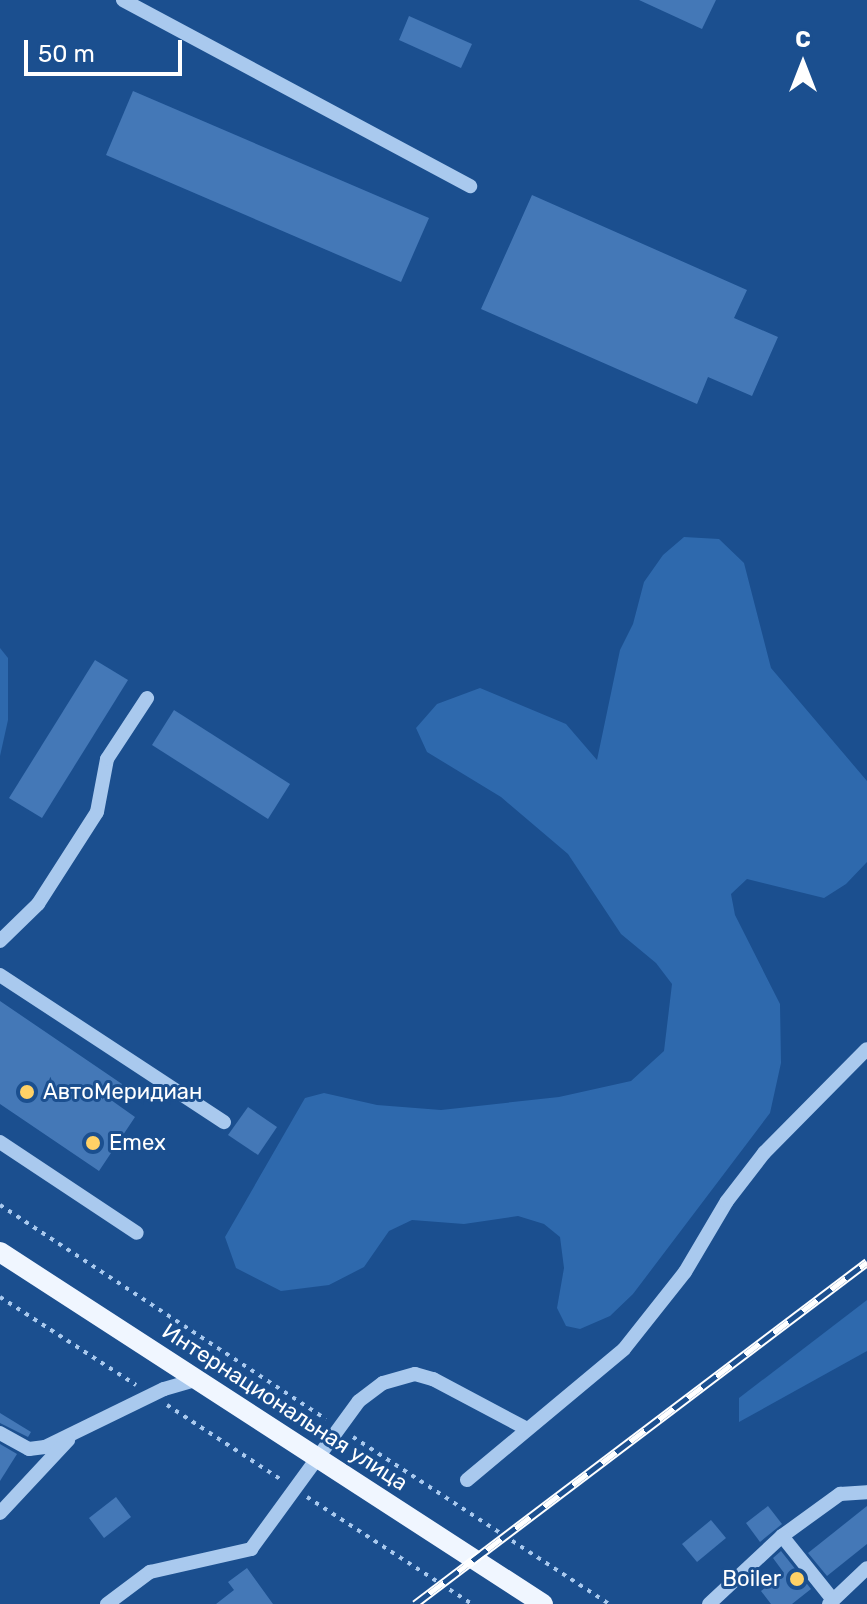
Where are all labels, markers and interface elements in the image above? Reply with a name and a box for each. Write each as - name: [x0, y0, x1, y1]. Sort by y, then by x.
- scale bar: [28, 24, 186, 74]
- north arrow: [763, 24, 843, 104]
- text: С: [795, 26, 811, 53]
- text: 50 m: [38, 40, 95, 68]
- place label: АвтоМеридиан: [43, 1079, 202, 1105]
- marker: АвтоМеридиан: [18, 1083, 36, 1101]
- place label: Emex: [109, 1130, 166, 1156]
- marker: Emex: [84, 1134, 102, 1152]
- street label: Интернациональная улица: [157, 1318, 413, 1496]
- place label: Boiler: [722, 1566, 781, 1592]
- marker: Boiler: [788, 1570, 806, 1588]

